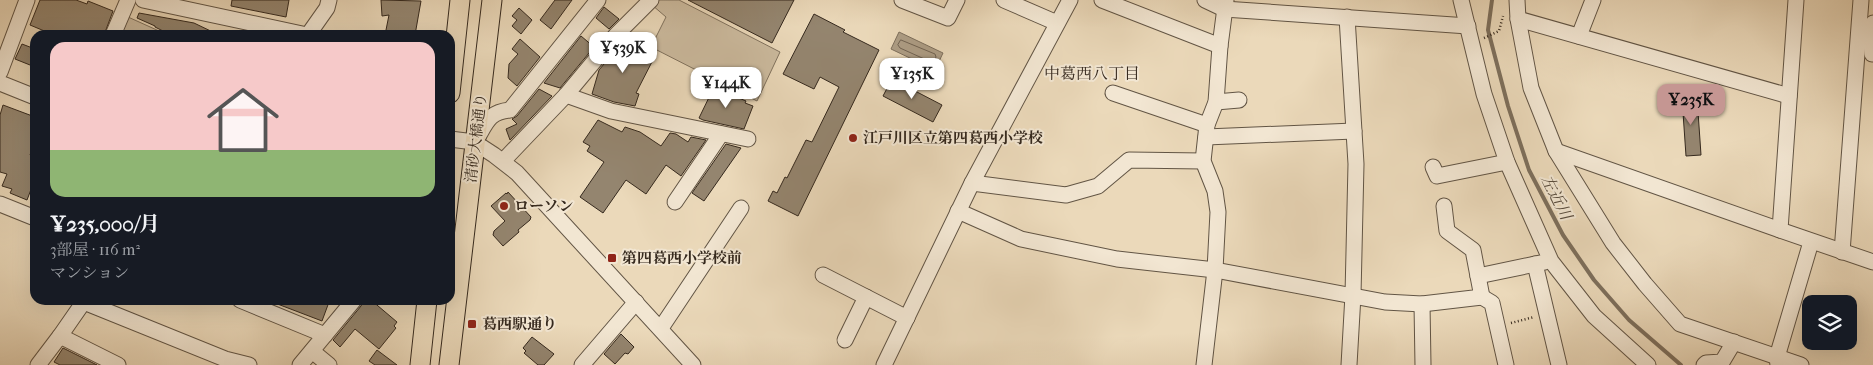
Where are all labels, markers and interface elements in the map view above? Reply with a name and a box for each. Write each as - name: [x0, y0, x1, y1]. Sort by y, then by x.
- pin: ¥539K: [588, 32, 658, 74]
- text: ¥539K: [600, 38, 646, 57]
- pin: ¥135K: [877, 58, 947, 100]
- text: ¥135K: [890, 64, 934, 83]
- district label: 中葛西八丁目: [1044, 64, 1140, 83]
- pin: ¥144K: [691, 66, 761, 109]
- text: ¥144K: [702, 73, 750, 92]
- icon: home: [198, 75, 288, 165]
- pin: ¥235K: [1656, 84, 1726, 126]
- text: ¥235K: [1668, 90, 1714, 109]
- street label: 清砂大橋通り: [462, 92, 490, 184]
- place label: 江戸川区立第四葛西小学校: [863, 129, 1043, 147]
- marker: 江戸川区立第四葛西小学校: [847, 132, 859, 144]
- water label: 左近川: [1537, 172, 1577, 225]
- place label: ローソン: [514, 197, 573, 215]
- marker: ローソン: [498, 200, 510, 212]
- text: ¥235,000/月: [50, 212, 160, 236]
- text: 3部屋 · 116 m²: [50, 240, 140, 259]
- place label: 第四葛西小学校前: [622, 249, 742, 267]
- marker: 第四葛西小学校前: [606, 252, 618, 264]
- text: マンション: [50, 263, 129, 282]
- map controls: [1802, 295, 1857, 350]
- button: layers: [1802, 295, 1857, 350]
- place label: 葛西駅通り: [482, 315, 557, 333]
- marker: 葛西駅通り: [466, 318, 478, 330]

